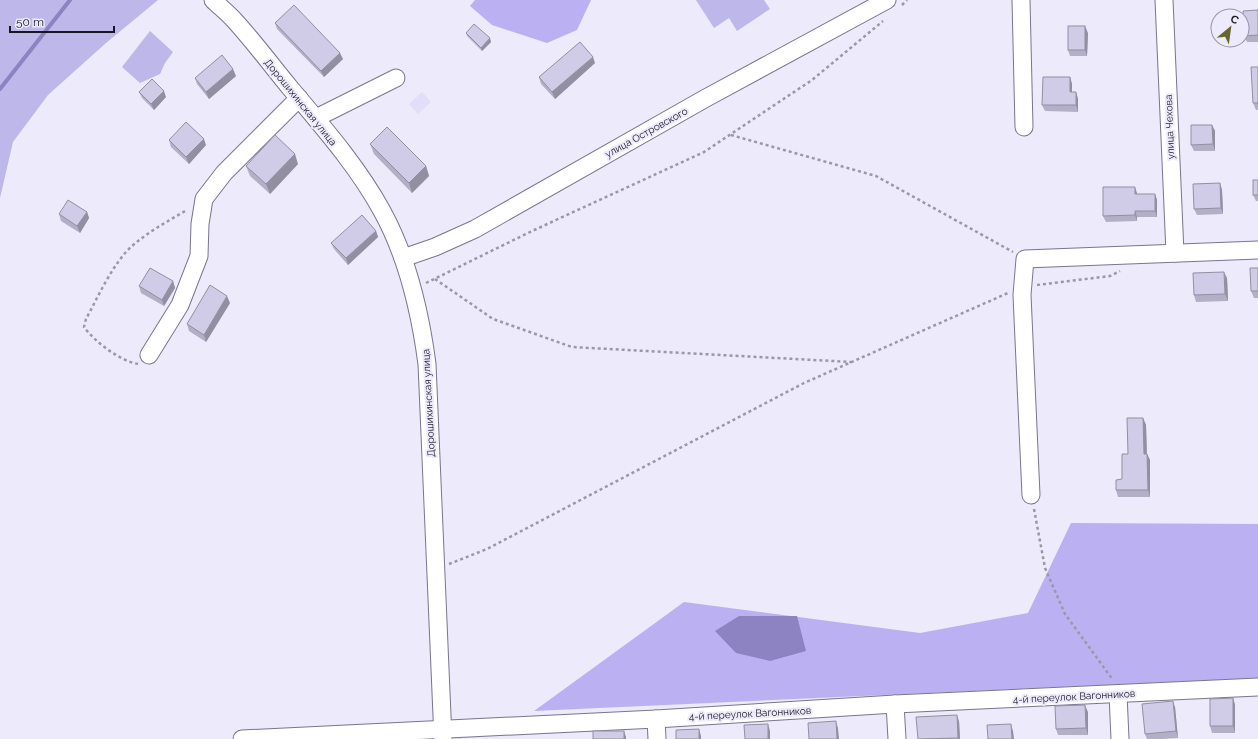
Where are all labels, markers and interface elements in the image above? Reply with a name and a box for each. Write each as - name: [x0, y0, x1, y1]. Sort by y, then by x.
- scale bar: [10, 8, 114, 34]
- north arrow: [1210, 8, 1250, 48]
- text: С: [1228, 12, 1241, 27]
- text: 50 m: [16, 15, 44, 29]
- street label: Дорошихинская улица: [262, 57, 339, 148]
- street label: улица Чехова: [1163, 94, 1176, 160]
- street label: улица Островского: [603, 105, 689, 160]
- street label: Дорошихинская улица: [420, 349, 437, 457]
- street label: 4-й переулок Вагонников: [1013, 688, 1135, 705]
- street label: 4-й переулок Вагонников: [689, 705, 811, 722]

